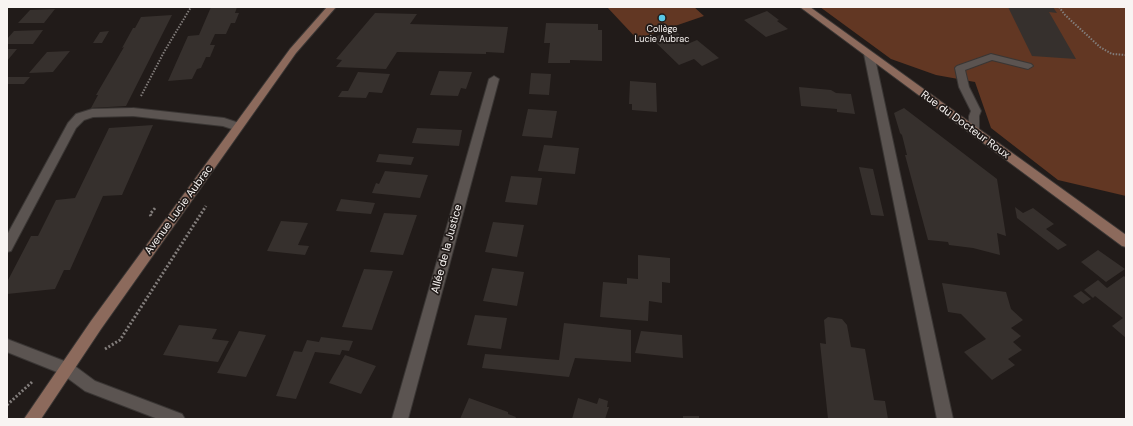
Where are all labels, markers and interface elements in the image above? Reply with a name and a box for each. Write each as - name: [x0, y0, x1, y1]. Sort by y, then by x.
- marker: Collège Lucie Aubrac: [657, 13, 667, 23]
- place label: Collège Lucie Aubrac: [635, 25, 689, 46]
- street label: Rue du Docteur Roux: [918, 88, 1012, 162]
- street label: Avenue Lucie Aubrac: [142, 163, 216, 257]
- street label: Allée de la Justice: [429, 203, 465, 295]

